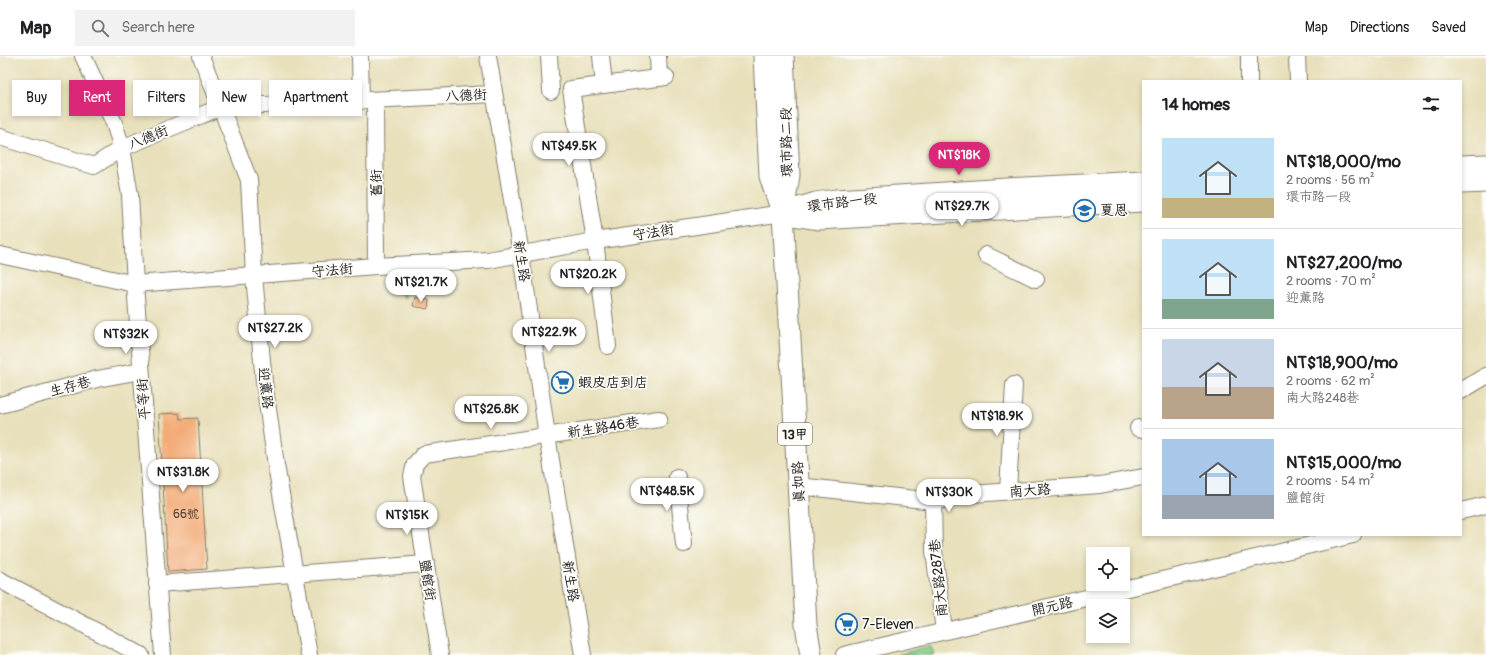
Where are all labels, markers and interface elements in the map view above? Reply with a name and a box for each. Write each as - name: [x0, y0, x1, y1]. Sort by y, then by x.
- search box: [75, 10, 355, 46]
- text: Map: [20, 16, 51, 40]
- icon: search: [89, 17, 111, 39]
- text: Search here: [121, 18, 195, 37]
- text: Map: [1305, 19, 1328, 36]
- text: Directions: [1350, 19, 1409, 36]
- text: Saved: [1431, 19, 1466, 36]
- chip: Buy: [12, 80, 61, 116]
- chip: Rent: [69, 80, 125, 116]
- chip: Filters: [133, 80, 199, 116]
- chip: New: [207, 80, 261, 116]
- chip: Apartment: [269, 80, 362, 116]
- street label: 八德街: [445, 86, 487, 105]
- icon: filters: [1420, 93, 1442, 115]
- text: 14 homes: [1162, 94, 1230, 115]
- street label: 環市路二段: [777, 107, 796, 177]
- street label: 八德街: [126, 122, 171, 153]
- pin: NT$49.5K: [528, 133, 610, 167]
- text: NT$49.5K: [541, 138, 597, 154]
- pin: NT$18K: [926, 142, 992, 176]
- text: NT$18K: [938, 147, 980, 163]
- text: NT$18,000/mo: [1286, 151, 1401, 172]
- icon: home: [1194, 154, 1242, 202]
- street label: 舊街: [368, 169, 385, 197]
- text: 2 rooms · 56 m²: [1286, 172, 1374, 188]
- text: 環市路一段: [1286, 189, 1351, 205]
- street label: 環市路一段: [806, 190, 878, 215]
- pin: NT$29.7K: [921, 193, 1003, 227]
- school or university icon: 夏恩: [1072, 197, 1098, 223]
- text: NT$29.7K: [935, 198, 989, 214]
- place label: 夏恩: [1100, 202, 1128, 219]
- street label: 守法街: [631, 221, 675, 244]
- street label: 新生路: [510, 239, 533, 283]
- text: NT$27,200/mo: [1286, 252, 1402, 273]
- icon: home: [1194, 255, 1242, 303]
- street label: 守法街: [310, 260, 354, 281]
- pin: NT$20.2K: [547, 261, 629, 295]
- text: NT$20.2K: [559, 266, 617, 282]
- pin: NT$21.7K: [380, 269, 462, 303]
- text: 2 rooms · 70 m²: [1286, 273, 1376, 289]
- text: NT$21.7K: [395, 274, 447, 290]
- text: 迎薰路: [1286, 290, 1325, 306]
- pin: NT$27.2K: [234, 315, 316, 349]
- pin: NT$22.9K: [508, 319, 590, 353]
- text: NT$27.2K: [247, 320, 303, 336]
- pin: NT$32K: [93, 321, 159, 355]
- text: NT$22.9K: [522, 324, 576, 340]
- text: NT$32K: [103, 326, 149, 342]
- text: NT$18,900/mo: [1286, 352, 1398, 373]
- icon: home: [1194, 355, 1242, 403]
- street label: 迎薰路: [255, 366, 276, 410]
- supermarket icon: 蝦皮店到店: [549, 369, 575, 395]
- street label: 生存巷: [48, 373, 94, 400]
- text: 2 rooms · 62 m²: [1286, 373, 1375, 389]
- place label: 蝦皮店到店: [578, 374, 648, 391]
- street label: 平等街: [134, 377, 153, 421]
- text: 南大路248巷: [1286, 390, 1359, 406]
- pin: NT$26.8K: [450, 396, 532, 430]
- text: NT$26.8K: [463, 401, 519, 417]
- pin: NT$18.9K: [956, 403, 1038, 437]
- text: NT$18.9K: [971, 408, 1023, 424]
- street label: 新生路46巷: [566, 413, 641, 442]
- road number: 13甲: [778, 423, 812, 445]
- text: NT$15,000/mo: [1286, 452, 1401, 473]
- icon: home: [1194, 455, 1242, 503]
- pin: NT$31.8K: [142, 459, 224, 493]
- street label: 真如路: [789, 461, 808, 503]
- text: NT$31.8K: [157, 464, 209, 480]
- text: 2 rooms · 54 m²: [1286, 473, 1374, 489]
- pin: NT$48.5K: [626, 478, 708, 512]
- pin: NT$30K: [916, 479, 982, 513]
- street label: 南大路: [1008, 481, 1052, 500]
- text: NT$48.5K: [640, 483, 694, 499]
- text: NT$30K: [925, 484, 973, 500]
- text: 鹽館街: [1286, 490, 1325, 506]
- pin: NT$15K: [374, 502, 440, 536]
- house number: 66號: [173, 507, 199, 522]
- text: NT$15K: [385, 507, 429, 523]
- street label: 南大路287巷: [926, 537, 951, 618]
- map controls: [1086, 547, 1130, 643]
- button: locate: [1086, 547, 1130, 591]
- street label: 鹽館街: [416, 558, 439, 602]
- street label: 新生路: [559, 559, 582, 603]
- street label: 開元路: [1030, 593, 1074, 619]
- button: layers: [1086, 599, 1130, 643]
- supermarket icon: 7-Eleven: [834, 611, 860, 637]
- place label: 7-Eleven: [862, 616, 914, 633]

